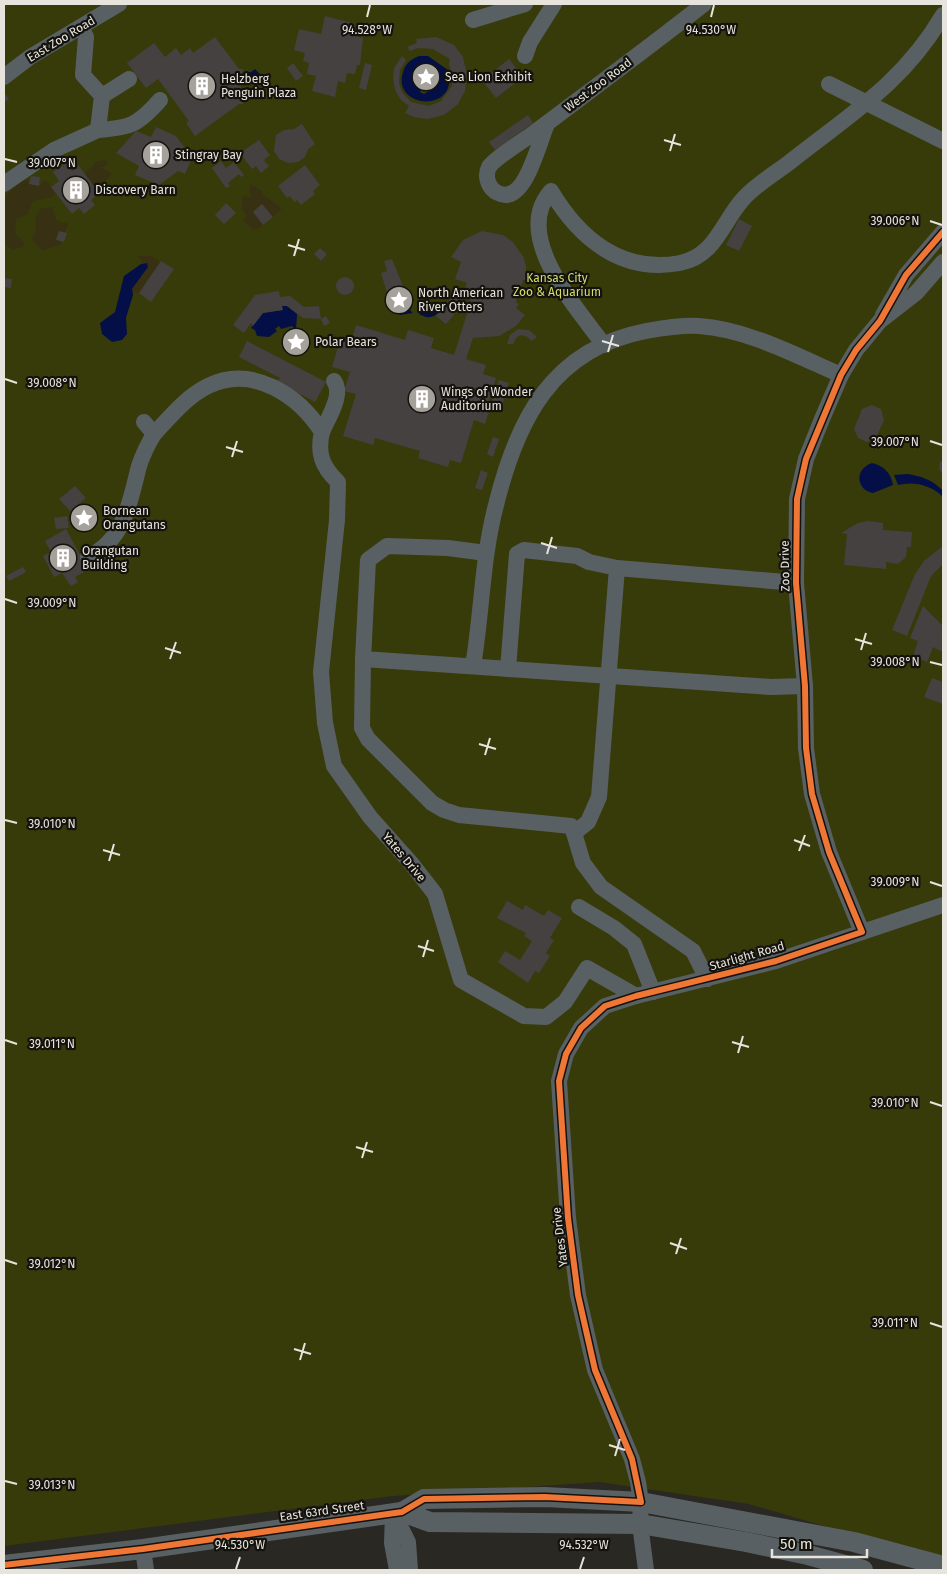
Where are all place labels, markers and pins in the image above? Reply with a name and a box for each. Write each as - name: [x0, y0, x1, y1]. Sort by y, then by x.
- place icon: Sea Lion Exhibit: [411, 62, 441, 92]
- place label: Sea Lion Exhibit: [445, 70, 532, 84]
- building icon: Helzberg Penguin Plaza: [187, 71, 217, 101]
- place label: Helzberg Penguin Plaza: [221, 72, 296, 100]
- building icon: Stingray Bay: [141, 140, 171, 170]
- place label: Stingray Bay: [175, 148, 242, 162]
- building icon: Discovery Barn: [61, 175, 91, 205]
- place label: Discovery Barn: [95, 183, 176, 197]
- place icon: North American River Otters: [384, 285, 414, 315]
- place label: North American River Otters: [418, 286, 503, 314]
- place icon: Polar Bears: [281, 327, 311, 357]
- place label: Polar Bears: [315, 335, 377, 349]
- building icon: Wings of Wonder Auditorium: [407, 384, 437, 414]
- place label: Wings of Wonder Auditorium: [441, 385, 533, 413]
- place icon: Bornean Orangutans: [69, 503, 99, 533]
- place label: Bornean Orangutans: [103, 504, 166, 532]
- building icon: Orangutan Building: [48, 543, 78, 573]
- place label: Orangutan Building: [82, 544, 139, 572]

